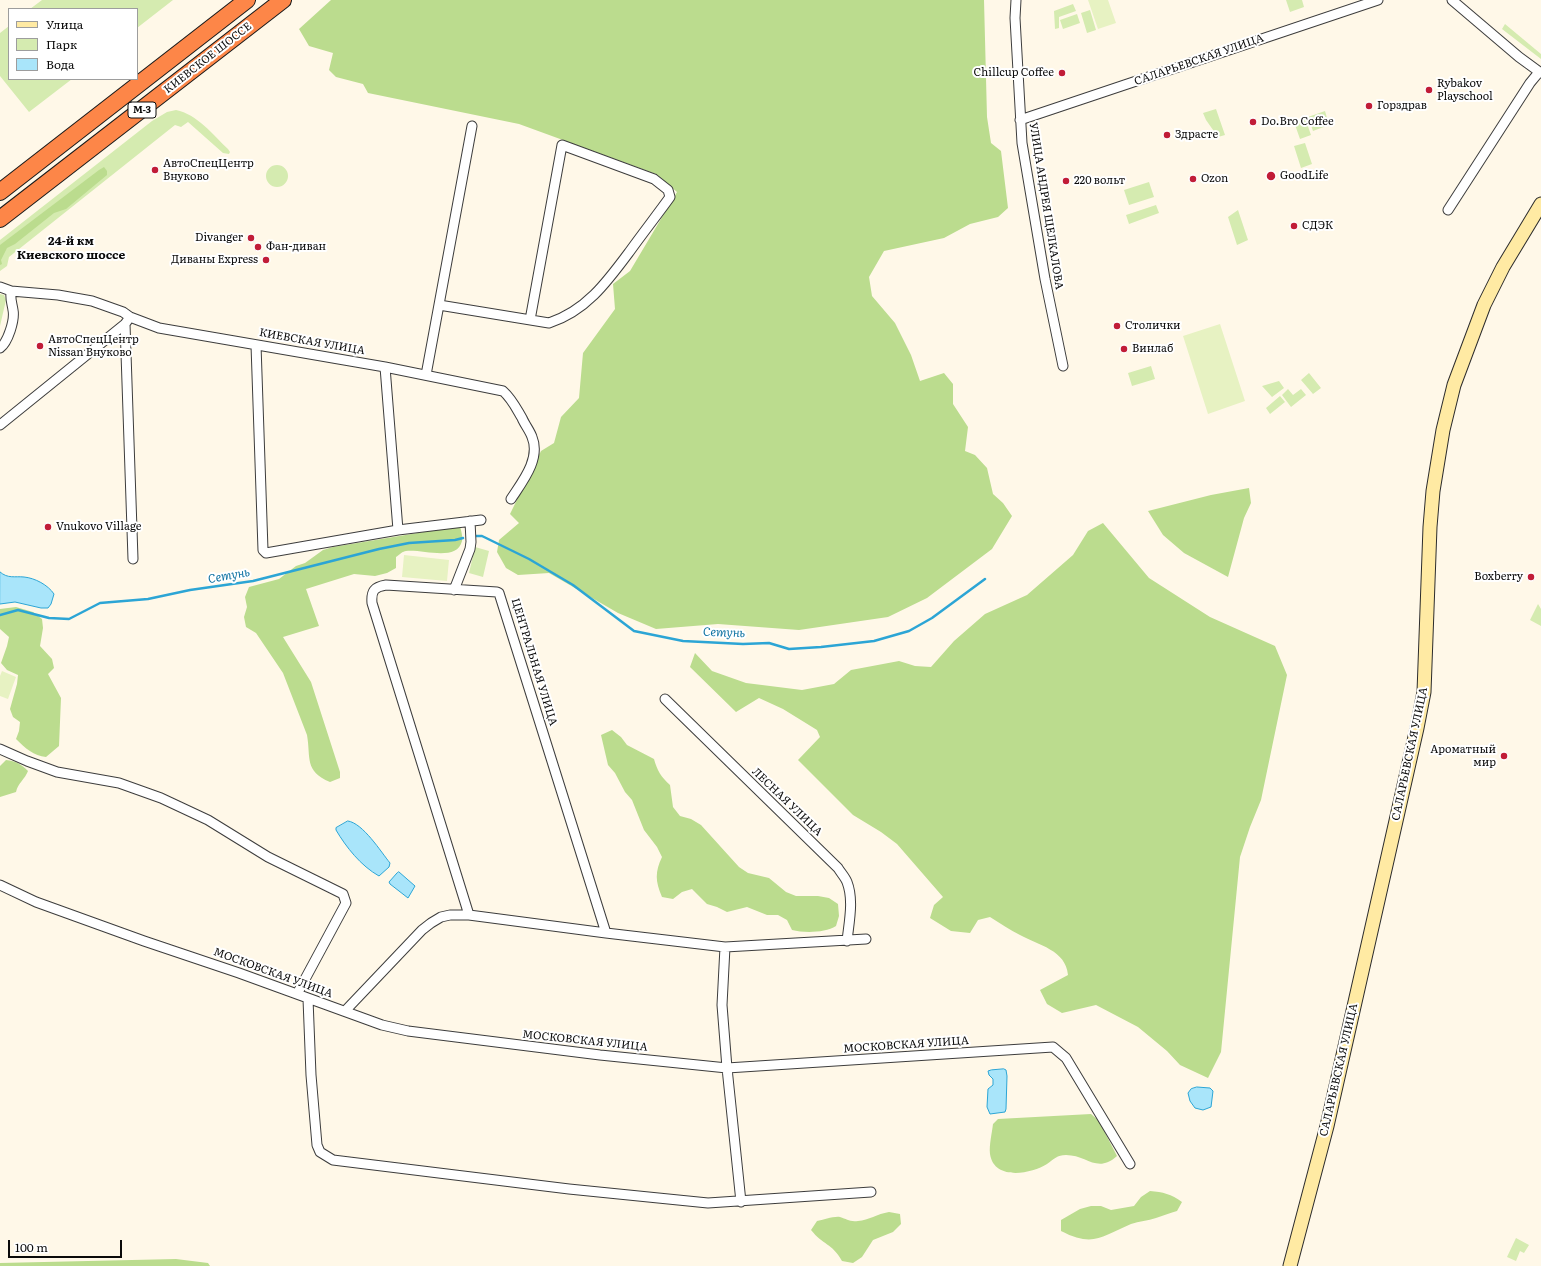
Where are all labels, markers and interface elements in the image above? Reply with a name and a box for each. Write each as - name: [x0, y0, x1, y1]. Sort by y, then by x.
- legend: [8, 8, 138, 80]
- text: Улица: [46, 15, 83, 33]
- street label: КИЕВСКОЕ ШОССЕ: [162, 20, 254, 96]
- street label: САЛАРЬЕВСКАЯ УЛИЦА: [1133, 32, 1265, 88]
- text: Парк: [46, 35, 77, 53]
- text: Вода: [46, 55, 75, 73]
- place label: Chillcup Coffee: [973, 66, 1054, 80]
- marker: Chillcup Coffee: [1057, 68, 1067, 78]
- place label: Rybakov Playschool: [1437, 77, 1493, 103]
- marker: Rybakov Playschool: [1424, 85, 1434, 95]
- place label: Горздрав: [1377, 99, 1427, 113]
- marker: Горздрав: [1364, 101, 1374, 111]
- road number: М-3: [128, 102, 156, 118]
- place label: Do.Bro Coffee: [1261, 115, 1334, 129]
- marker: Do.Bro Coffee: [1248, 117, 1258, 127]
- street label: УЛИЦА АНДРЕЯ ЩЕЛКАЛОВА: [1026, 121, 1066, 291]
- place label: Здрасте: [1175, 128, 1218, 142]
- marker: Здрасте: [1162, 130, 1172, 140]
- place label: АвтоСпецЦентр Внуково: [163, 157, 254, 183]
- marker: АвтоСпецЦентр Внуково: [150, 165, 160, 175]
- place label: GoodLife: [1280, 169, 1328, 183]
- marker: GoodLife: [1265, 170, 1277, 182]
- place label: Ozon: [1201, 172, 1228, 186]
- place label: 220 вольт: [1074, 174, 1125, 188]
- marker: Ozon: [1188, 174, 1198, 184]
- marker: 220 вольт: [1061, 176, 1071, 186]
- place label: СДЭК: [1302, 219, 1333, 233]
- marker: СДЭК: [1289, 221, 1299, 231]
- place label: Divanger: [195, 231, 243, 245]
- marker: Divanger: [246, 233, 256, 243]
- district label: 24-й км Киевского шоссе: [17, 234, 125, 262]
- place label: Фан-диван: [266, 240, 326, 254]
- marker: Фан-диван: [253, 242, 263, 252]
- place label: Диваны Express: [171, 253, 258, 267]
- marker: Диваны Express: [261, 255, 271, 265]
- place label: Столички: [1125, 319, 1180, 333]
- marker: Столички: [1112, 321, 1122, 331]
- street label: КИЕВСКАЯ УЛИЦА: [258, 326, 366, 358]
- place label: АвтоСпецЦентр Nissan Внуково: [48, 333, 139, 359]
- marker: АвтоСпецЦентр Nissan Внуково: [35, 341, 45, 351]
- place label: Винлаб: [1132, 342, 1173, 356]
- marker: Винлаб: [1119, 344, 1129, 354]
- place label: Vnukovo Village: [56, 520, 142, 534]
- marker: Vnukovo Village: [43, 522, 53, 532]
- water label: Сетунь: [207, 565, 251, 587]
- place label: Boxberry: [1474, 570, 1523, 584]
- marker: Boxberry: [1526, 572, 1536, 582]
- street label: ЦЕНТРАЛЬНАЯ УЛИЦА: [508, 597, 560, 727]
- water label: Сетунь: [703, 625, 745, 641]
- street label: САЛАРЬЕВСКАЯ УЛИЦА: [1389, 686, 1431, 822]
- place label: Ароматный мир: [1430, 743, 1496, 769]
- marker: Ароматный мир: [1499, 751, 1509, 761]
- street label: ЛЕСНАЯ УЛИЦА: [749, 765, 825, 839]
- street label: МОСКОВСКАЯ УЛИЦА: [212, 945, 334, 1001]
- street label: САЛАРЬЕВСКАЯ УЛИЦА: [1317, 1002, 1361, 1138]
- street label: МОСКОВСКАЯ УЛИЦА: [522, 1028, 648, 1054]
- street label: МОСКОВСКАЯ УЛИЦА: [843, 1034, 969, 1056]
- scale bar: [10, 1232, 124, 1258]
- text: 100 m: [15, 1238, 48, 1256]

